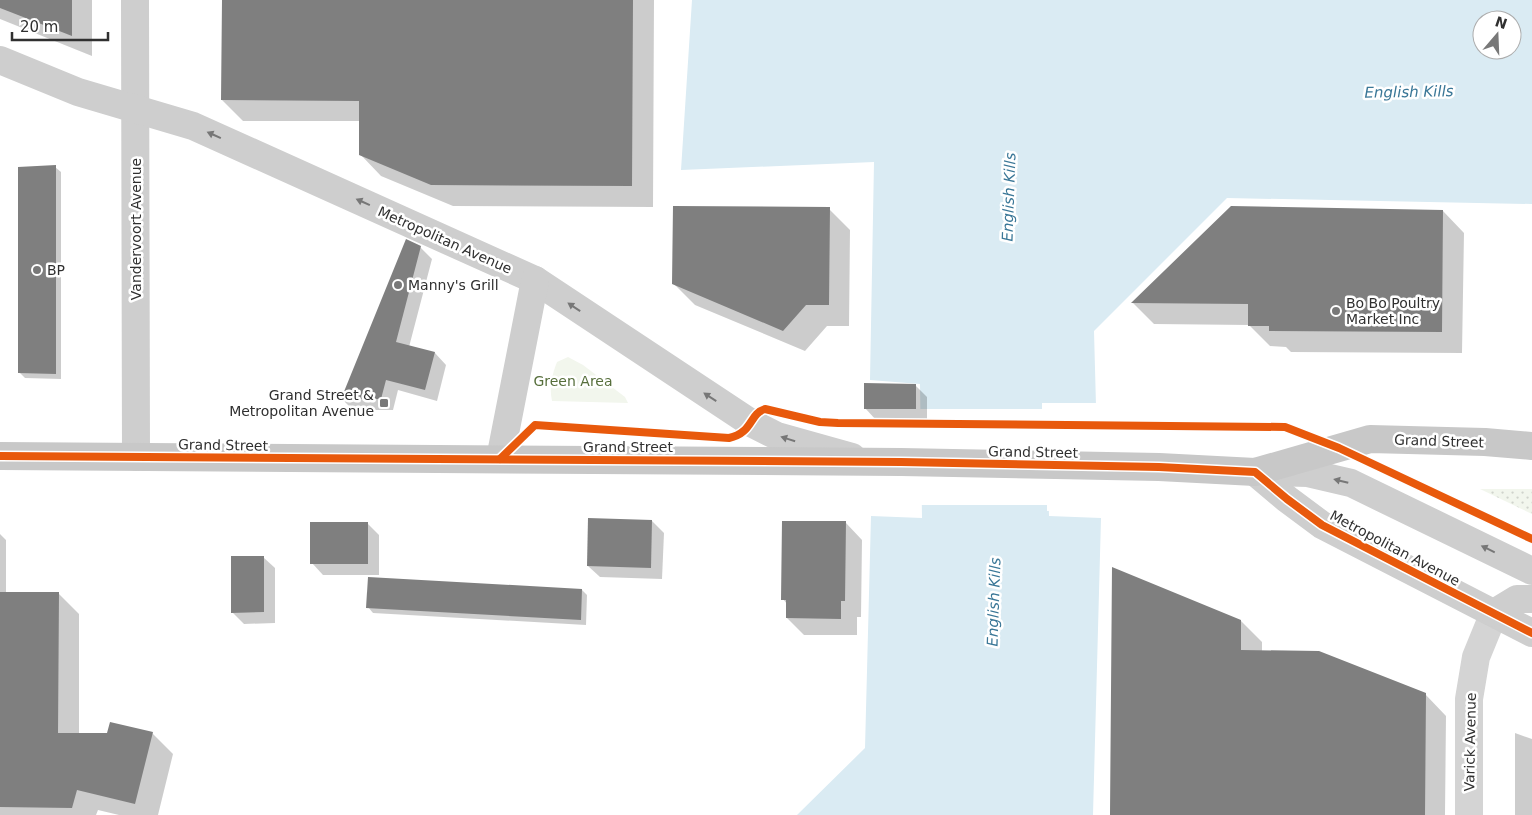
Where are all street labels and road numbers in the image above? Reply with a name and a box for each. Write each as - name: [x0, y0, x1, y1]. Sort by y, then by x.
- street label: Vandervoort Avenue: [128, 158, 144, 300]
- street label: Metropolitan Avenue: [376, 203, 514, 277]
- street label: Grand Street: [1394, 431, 1485, 451]
- street label: Grand Street: [178, 436, 269, 454]
- street label: Grand Street: [583, 439, 673, 455]
- street label: Grand Street: [988, 443, 1079, 461]
- street label: Metropolitan Avenue: [1327, 507, 1463, 589]
- street label: Varick Avenue: [1461, 692, 1479, 792]

